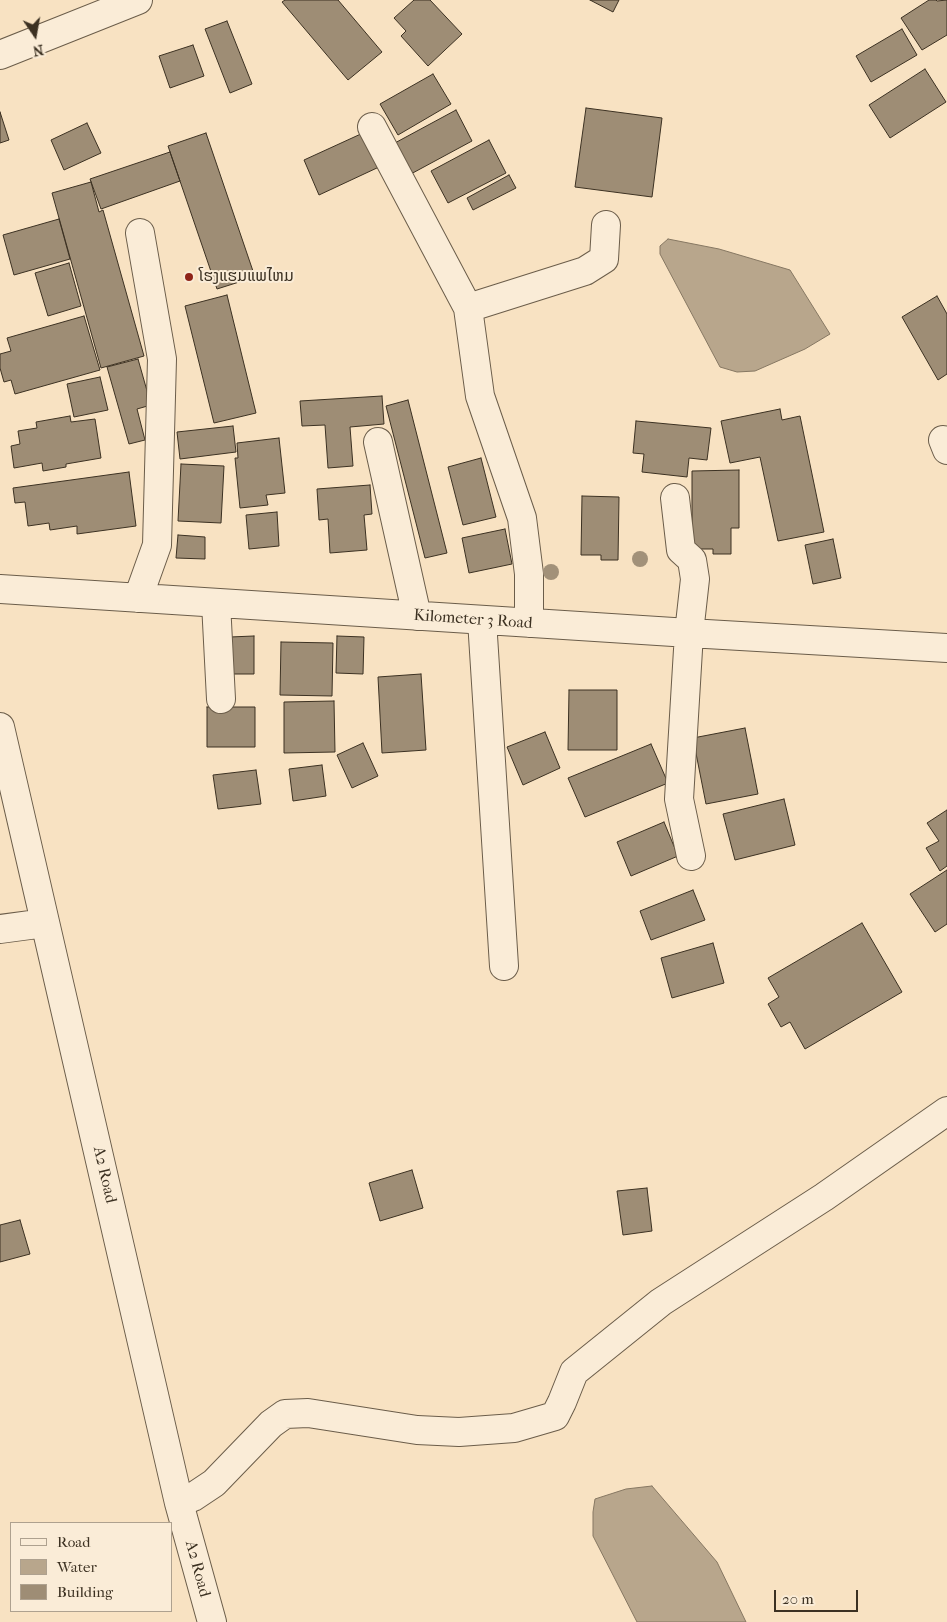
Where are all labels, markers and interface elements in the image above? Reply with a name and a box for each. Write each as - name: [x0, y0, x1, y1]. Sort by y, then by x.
- north arrow: [10, 10, 60, 60]
- text: N: [31, 41, 45, 60]
- place label: ໂຮງແຮມແພໄຫມ: [199, 267, 294, 287]
- marker: ໂຮງແຮມແພໄຫມ: [183, 271, 195, 283]
- street label: Kilometer 3 Road: [413, 606, 533, 634]
- street label: A2 Road: [88, 1145, 120, 1205]
- legend: [10, 1522, 172, 1612]
- text: Road: [57, 1533, 90, 1551]
- street label: A2 Road: [180, 1539, 214, 1599]
- text: Water: [57, 1558, 97, 1576]
- scale bar: [777, 1580, 861, 1612]
- text: Building: [57, 1583, 113, 1601]
- text: 20 m: [782, 1590, 814, 1608]

